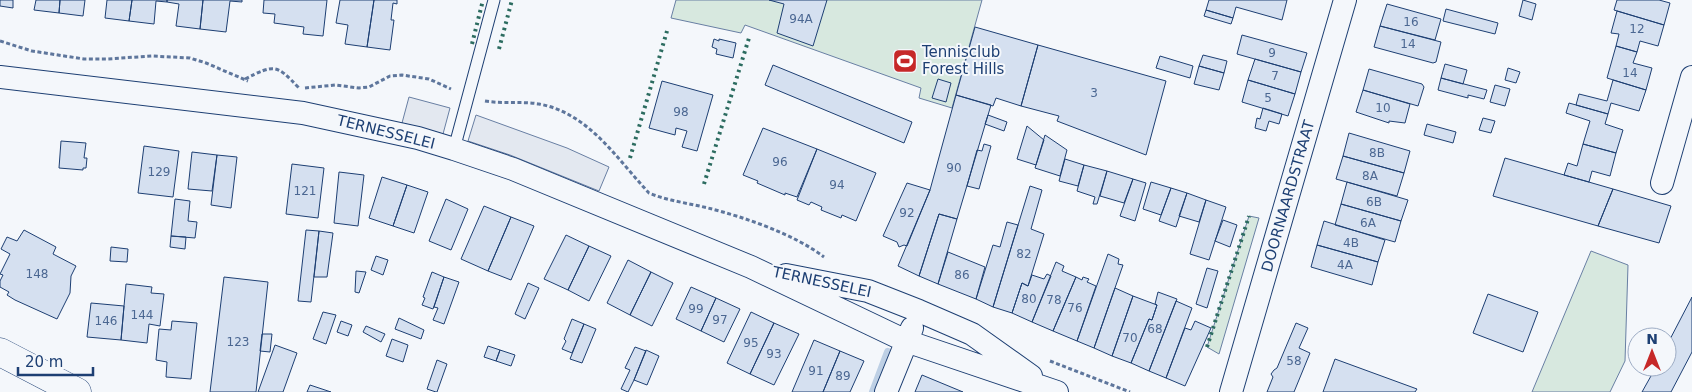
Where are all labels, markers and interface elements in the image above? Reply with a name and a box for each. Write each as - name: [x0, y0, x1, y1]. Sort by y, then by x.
- house number: 94A: [789, 12, 814, 26]
- house number: 16: [1403, 15, 1419, 29]
- house number: 12: [1629, 22, 1645, 36]
- house number: 14: [1400, 37, 1416, 51]
- place label: Tennisclub Forest Hills: [921, 43, 1005, 78]
- house number: 9: [1268, 46, 1276, 60]
- sports icon: Tennisclub Forest Hills: [892, 48, 918, 74]
- house number: 14: [1622, 66, 1638, 80]
- house number: 7: [1271, 69, 1279, 83]
- house number: 3: [1090, 86, 1098, 100]
- house number: 5: [1264, 91, 1272, 105]
- house number: 10: [1375, 101, 1391, 115]
- house number: 98: [673, 105, 689, 119]
- street label: TERNESSELEI: [334, 111, 437, 153]
- street label: DOORNAARDSTRAAT: [1258, 117, 1319, 274]
- house number: 8B: [1369, 146, 1385, 160]
- house number: 96: [772, 155, 788, 169]
- house number: 90: [946, 161, 962, 175]
- house number: 129: [148, 165, 170, 179]
- house number: 8A: [1362, 169, 1379, 183]
- house number: 94: [829, 178, 845, 192]
- house number: 121: [294, 184, 316, 198]
- house number: 6B: [1366, 195, 1382, 209]
- house number: 92: [899, 206, 915, 220]
- house number: 6A: [1360, 216, 1377, 230]
- house number: 4B: [1343, 236, 1359, 250]
- house number: 82: [1016, 247, 1032, 261]
- house number: 4A: [1337, 258, 1354, 272]
- street label: TERNESSELEI: [770, 263, 873, 301]
- house number: 148: [26, 267, 48, 281]
- house number: 86: [954, 268, 970, 282]
- house number: 80: [1021, 292, 1037, 306]
- house number: 78: [1046, 293, 1062, 307]
- house number: 76: [1067, 301, 1083, 315]
- house number: 99: [688, 302, 704, 316]
- house number: 144: [131, 308, 153, 322]
- house number: 97: [712, 313, 728, 327]
- house number: 146: [95, 314, 117, 328]
- house number: 68: [1147, 322, 1163, 336]
- north arrow: [1627, 327, 1677, 377]
- house number: 70: [1122, 331, 1138, 345]
- text: N: [1646, 331, 1658, 347]
- house number: 123: [227, 335, 249, 349]
- house number: 95: [743, 336, 759, 350]
- scale bar: [18, 344, 92, 376]
- house number: 93: [766, 347, 782, 361]
- text: 20 m: [25, 353, 63, 371]
- house number: 58: [1286, 354, 1302, 368]
- house number: 91: [808, 364, 824, 378]
- house number: 89: [835, 369, 851, 383]

